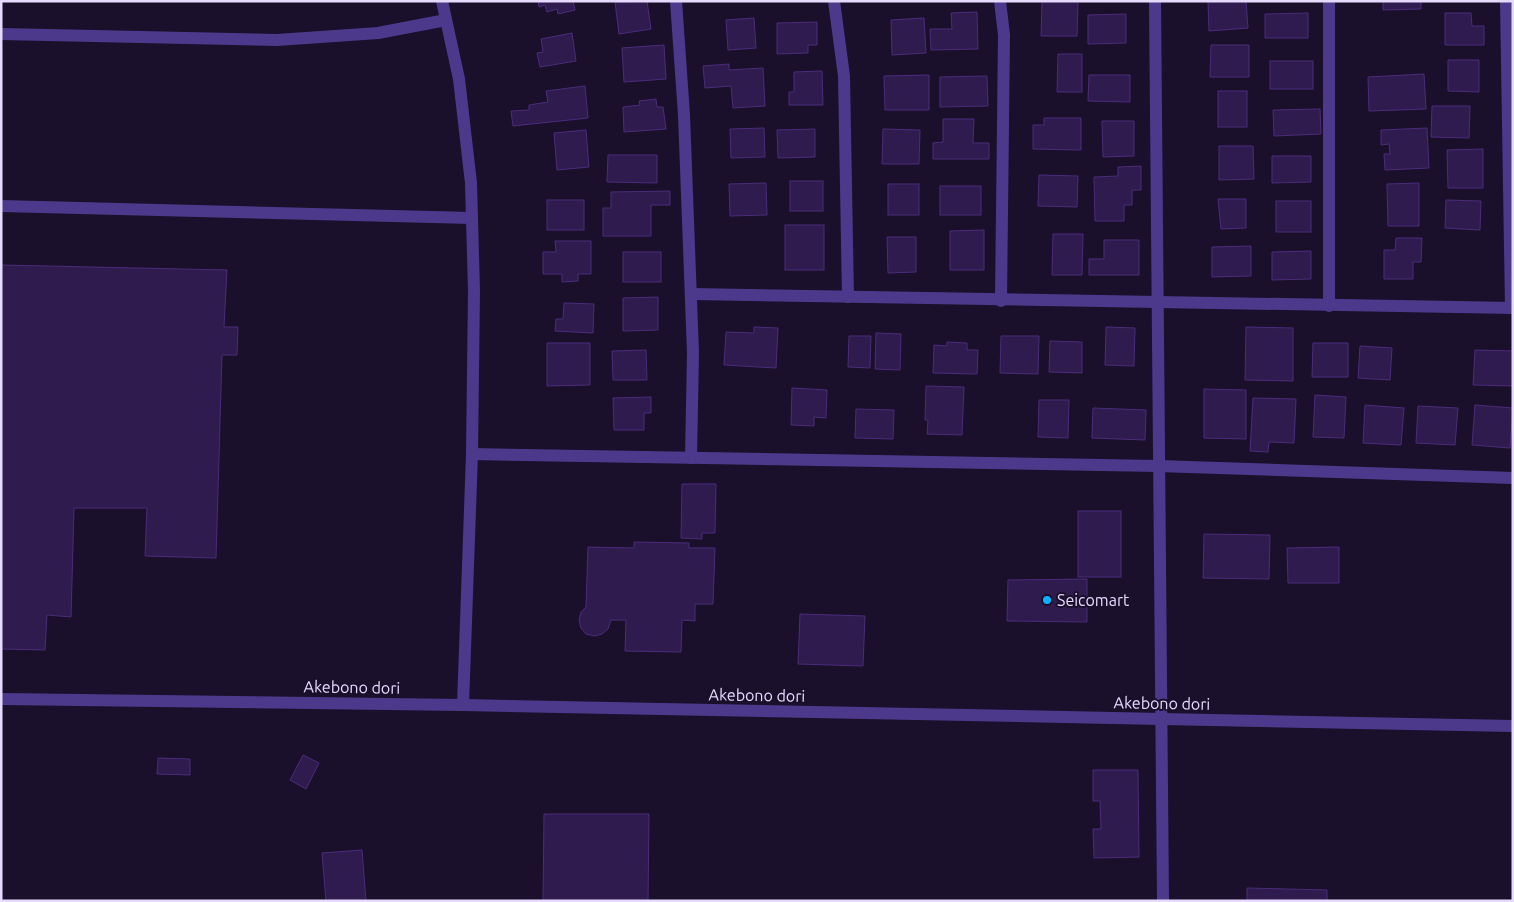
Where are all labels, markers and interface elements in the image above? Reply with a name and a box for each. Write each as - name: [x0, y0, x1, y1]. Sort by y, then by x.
- place label: Seicomart: [1057, 591, 1130, 609]
- marker: Seicomart: [1041, 594, 1053, 606]
- street label: Akebono dori: [304, 677, 400, 697]
- street label: Akebono dori: [709, 685, 805, 705]
- street label: Akebono dori: [1114, 693, 1210, 713]

